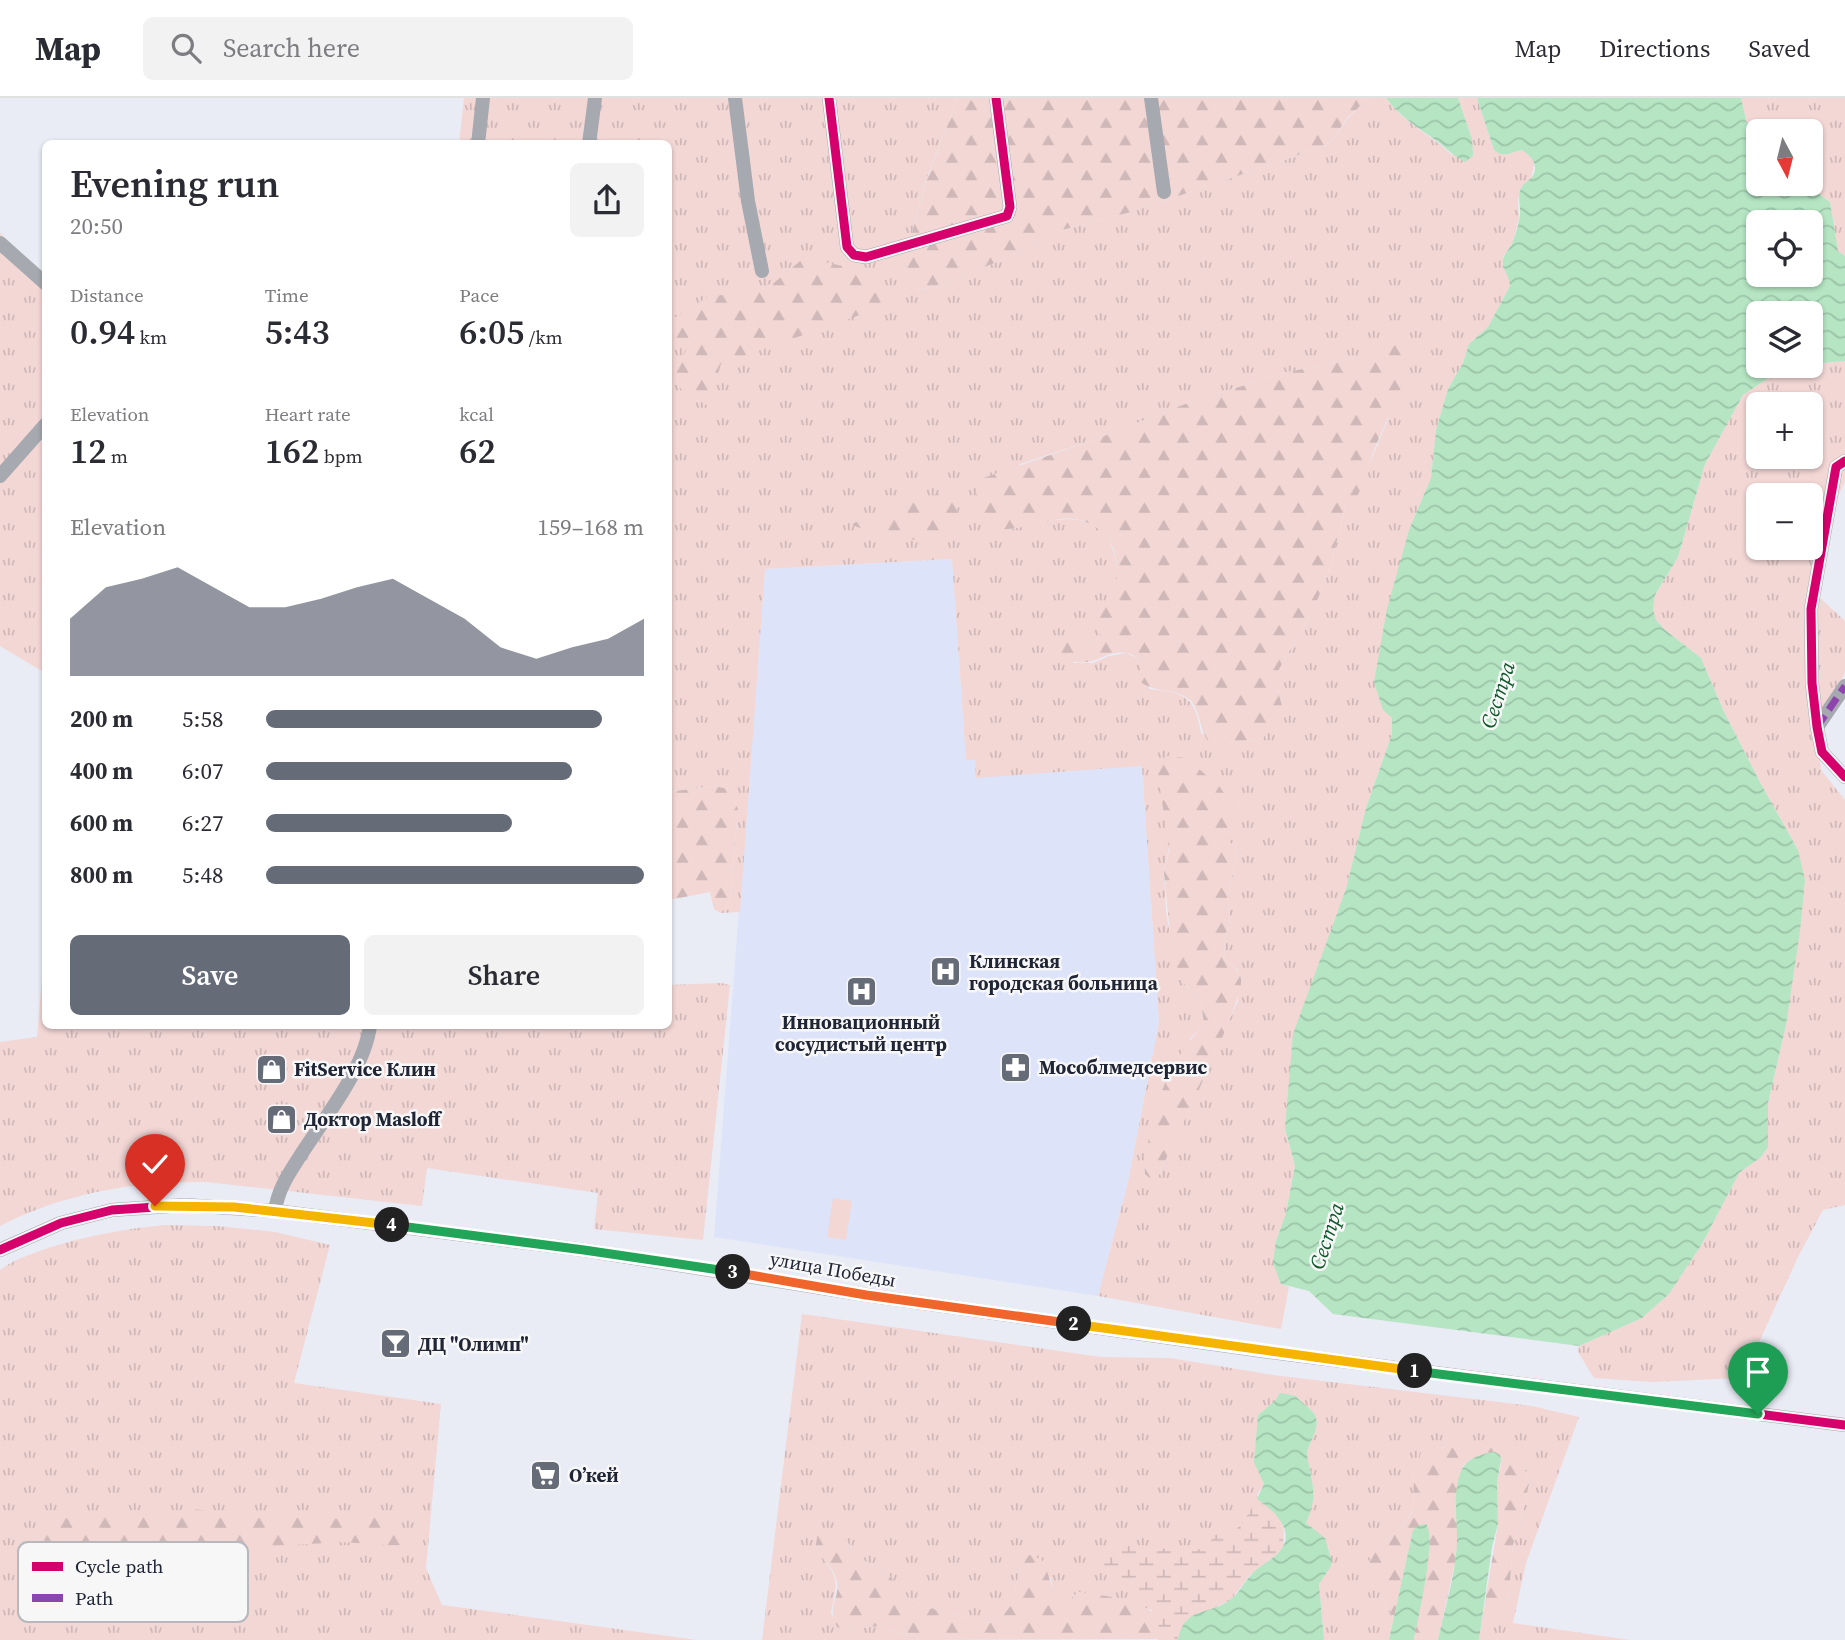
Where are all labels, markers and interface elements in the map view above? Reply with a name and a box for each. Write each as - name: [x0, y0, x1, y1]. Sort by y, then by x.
- search box: [143, 17, 633, 80]
- text: Map: [35, 26, 101, 71]
- icon: search: [167, 29, 205, 67]
- text: Search here: [223, 30, 360, 66]
- text: Map: [1514, 32, 1561, 65]
- text: Directions: [1599, 32, 1710, 65]
- text: Saved: [1748, 32, 1810, 65]
- north arrow: [1746, 119, 1824, 196]
- map controls: [1746, 119, 1823, 560]
- text: Evening run: [70, 158, 279, 210]
- button: share: [570, 163, 644, 237]
- text: 20:50: [70, 210, 123, 242]
- button: locate: [1746, 210, 1823, 287]
- text: Distance: [70, 282, 144, 308]
- text: Time: [265, 282, 309, 308]
- text: Pace: [459, 282, 499, 308]
- button: layers: [1746, 301, 1823, 378]
- text: 0.94: [70, 308, 135, 356]
- text: 5:43: [265, 308, 330, 356]
- text: 6:05: [459, 308, 524, 356]
- text: km: [135, 324, 167, 350]
- text: /km: [524, 324, 563, 350]
- button: +: [1746, 392, 1823, 469]
- text: Elevation: [70, 401, 149, 427]
- text: Heart rate: [265, 401, 351, 427]
- text: kcal: [459, 401, 494, 427]
- text: 12: [70, 427, 106, 475]
- text: 162: [265, 427, 319, 475]
- text: 62: [459, 427, 496, 475]
- text: m: [106, 443, 128, 469]
- text: bpm: [319, 443, 363, 469]
- button: −: [1746, 483, 1823, 560]
- text: Elevation: [70, 511, 166, 543]
- text: 159–168 m: [537, 511, 644, 543]
- water label: Сестра: [1473, 658, 1522, 732]
- text: 200 m: [70, 703, 133, 735]
- text: 5:58: [182, 703, 223, 735]
- text: 400 m: [70, 755, 133, 787]
- text: 6:07: [182, 755, 223, 787]
- text: 600 m: [70, 807, 133, 839]
- text: 6:27: [182, 807, 223, 839]
- text: 800 m: [70, 859, 133, 891]
- text: 5:48: [182, 859, 223, 891]
- button: Save: [70, 935, 350, 1015]
- button: Share: [364, 935, 644, 1015]
- place label: Клинская городская больница: [969, 948, 1159, 996]
- hospital icon: Клинская городская больница: [929, 955, 963, 989]
- hospital icon: Инновационный сосудистый центр: [844, 974, 878, 1008]
- place label: Инновационный сосудистый центр: [775, 1009, 947, 1057]
- pharmacy icon: Мособлмедсервис: [999, 1050, 1033, 1084]
- shop icon: FitService Клин: [254, 1052, 288, 1086]
- place label: Мособлмедсервис: [1039, 1054, 1208, 1080]
- place label: FitService Клин: [294, 1056, 436, 1082]
- shop icon: Доктор Masloff: [264, 1102, 298, 1136]
- place label: Доктор Masloff: [304, 1106, 443, 1132]
- pin: [125, 1134, 185, 1206]
- icon: check: [136, 1145, 174, 1183]
- water label: Сестра: [1302, 1199, 1351, 1273]
- pin: 4: [374, 1208, 410, 1242]
- text: 4: [386, 1211, 397, 1237]
- street label: улица Победы: [768, 1245, 898, 1293]
- pin: 3: [716, 1254, 750, 1290]
- text: 3: [727, 1258, 738, 1284]
- pin: 2: [1056, 1306, 1092, 1342]
- text: 2: [1068, 1310, 1079, 1336]
- bar icon: ДЦ "Олимп": [378, 1327, 412, 1361]
- place label: ДЦ "Олимп": [418, 1331, 529, 1357]
- pin: [1728, 1342, 1788, 1414]
- icon: arrive: [1739, 1353, 1777, 1391]
- pin: 1: [1398, 1354, 1432, 1388]
- text: 1: [1409, 1357, 1420, 1383]
- supermarket icon: О’кей: [529, 1458, 563, 1492]
- place label: О’кей: [569, 1462, 619, 1488]
- legend: [18, 1542, 248, 1622]
- text: Cycle path: [75, 1553, 164, 1579]
- text: Path: [75, 1585, 113, 1611]

